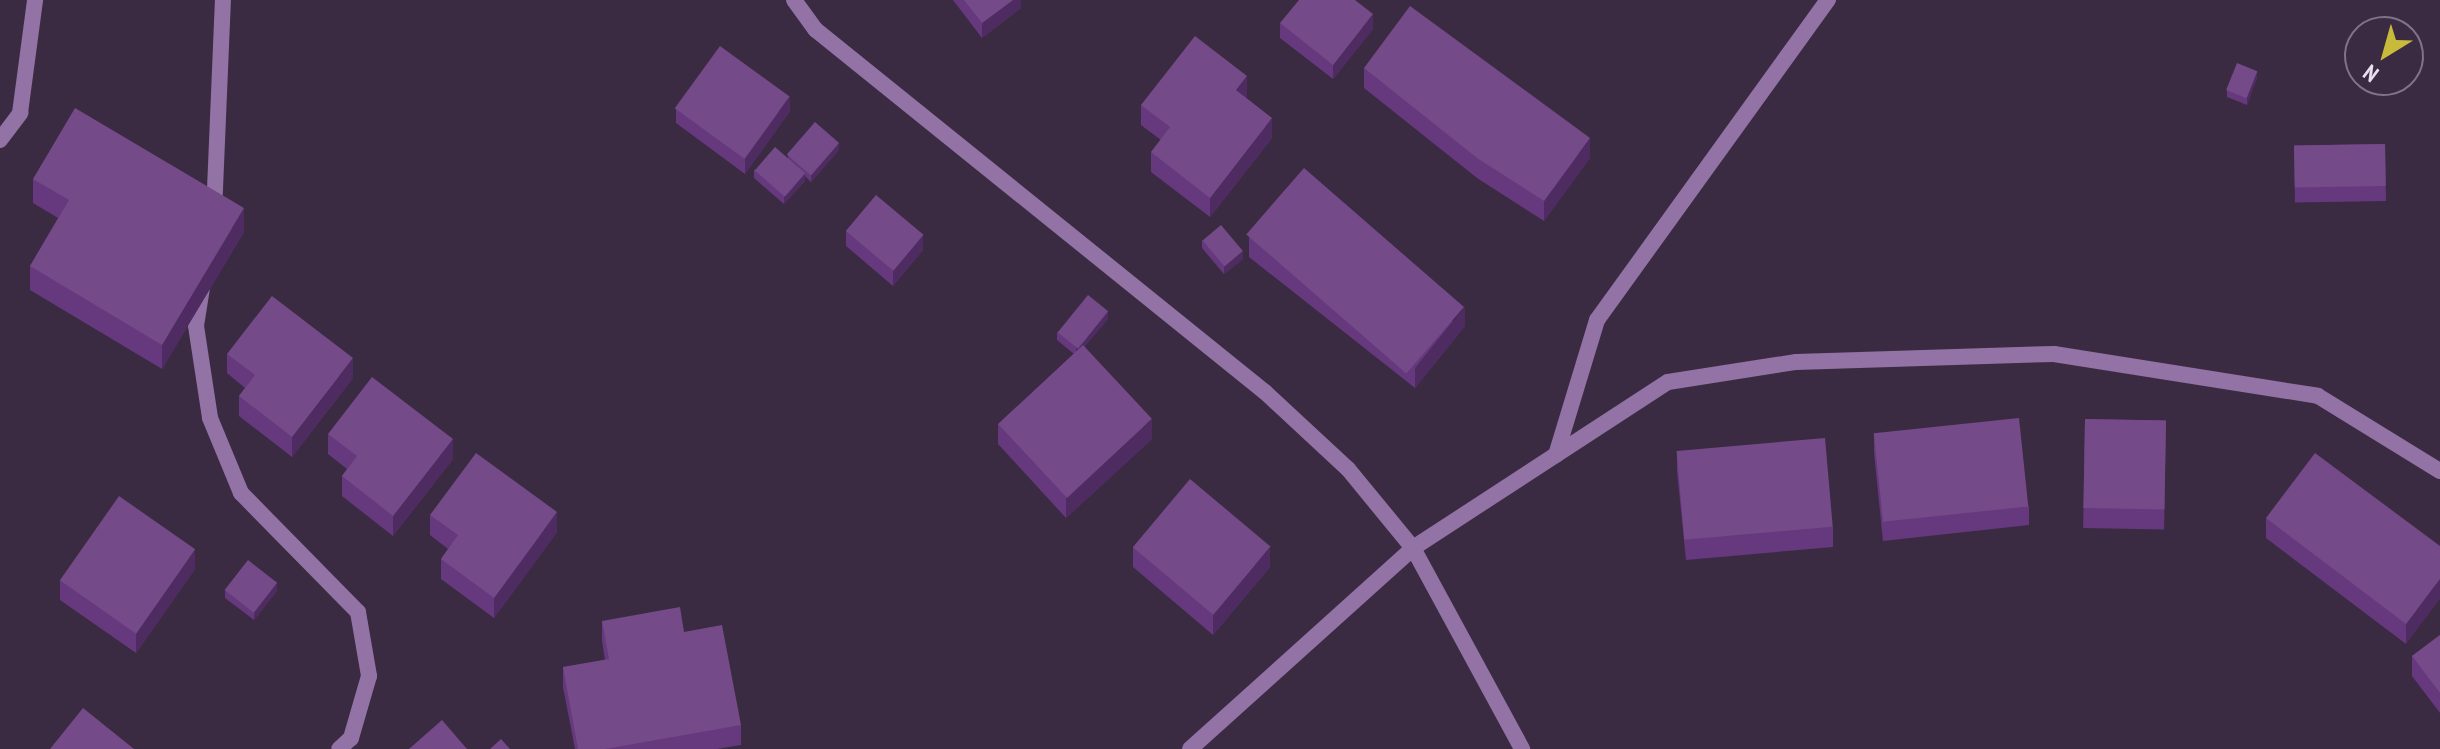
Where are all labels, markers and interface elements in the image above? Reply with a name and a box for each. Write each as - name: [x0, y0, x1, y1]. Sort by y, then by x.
- north arrow: [2344, 16, 2424, 96]
- text: N: [2358, 59, 2384, 88]

